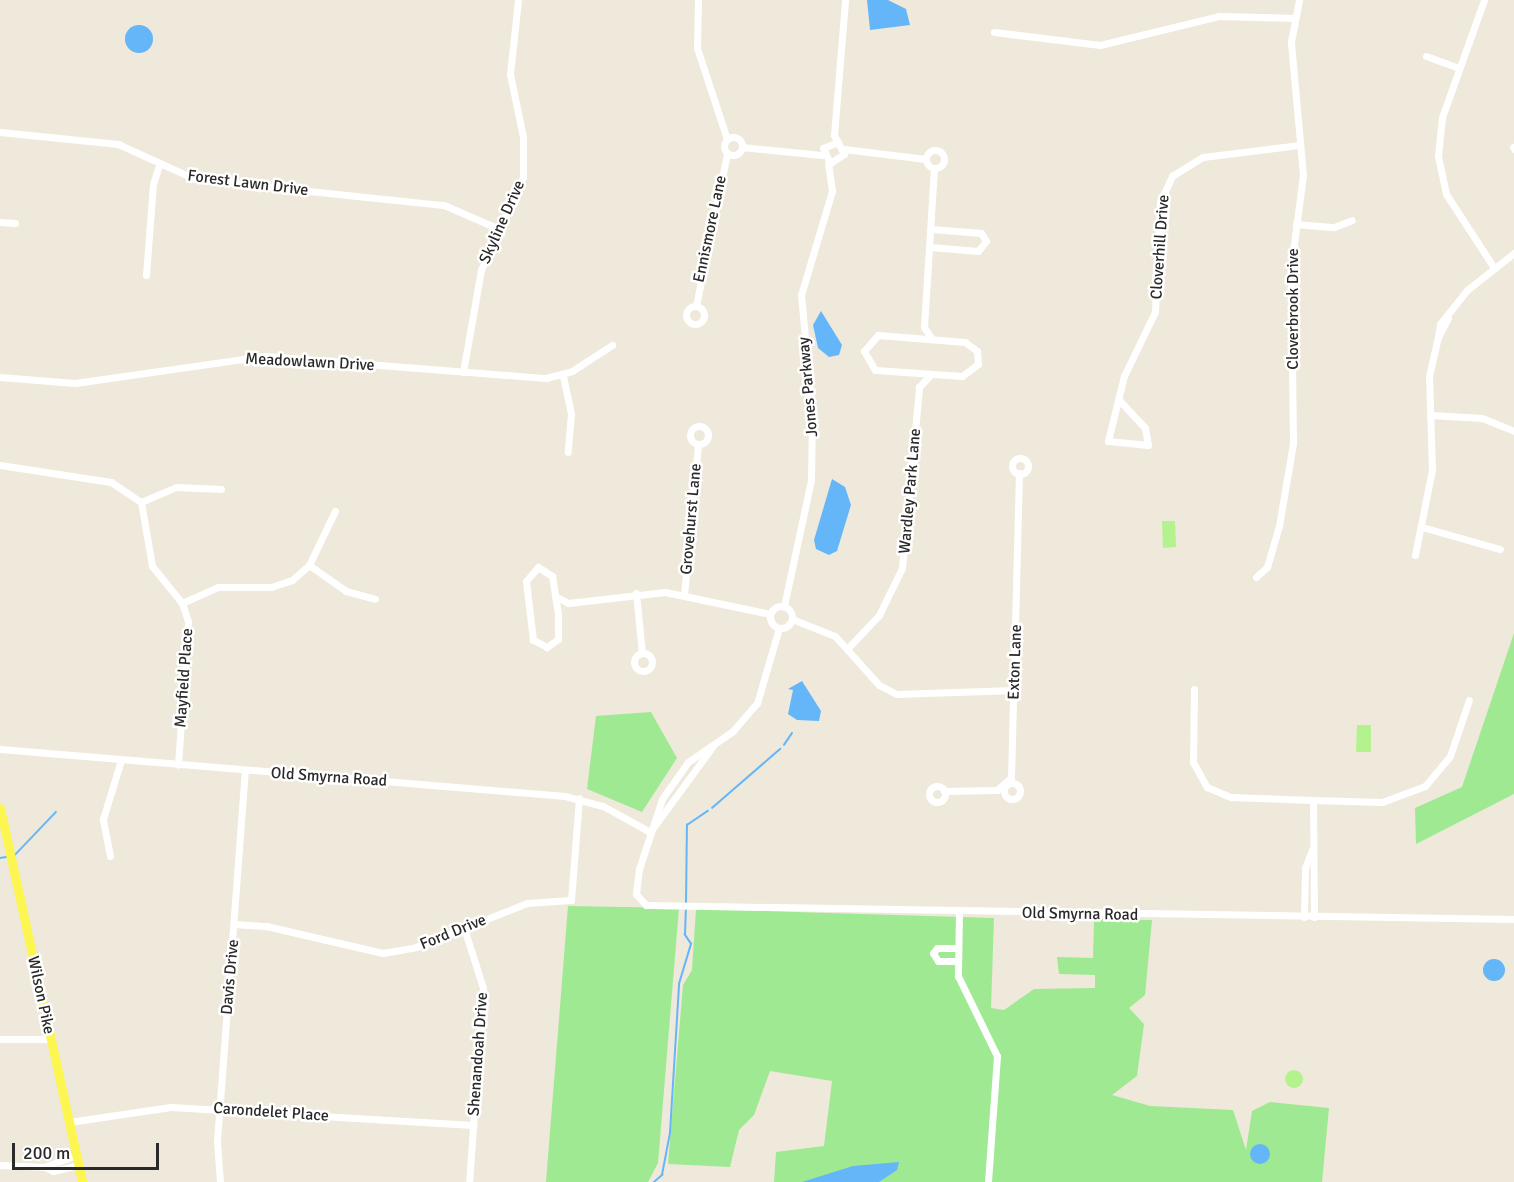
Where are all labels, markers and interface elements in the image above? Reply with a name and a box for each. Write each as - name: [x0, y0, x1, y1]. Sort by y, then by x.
- street label: Forest Lawn Drive: [186, 166, 310, 200]
- street label: Ennismore Lane: [689, 174, 731, 284]
- street label: Skyline Drive: [475, 177, 529, 267]
- street label: Cloverhill Drive: [1147, 194, 1173, 300]
- street label: Cloverbrook Drive: [1283, 248, 1303, 370]
- street label: Jones Parkway: [794, 336, 822, 438]
- street label: Meadowlawn Drive: [245, 349, 375, 375]
- street label: Wardley Park Lane: [895, 427, 925, 555]
- street label: Grovehurst Lane: [677, 463, 705, 575]
- street label: Exton Lane: [1004, 624, 1026, 700]
- street label: Mayfield Place: [171, 628, 197, 728]
- street label: Old Smyrna Road: [270, 763, 388, 791]
- street label: Old Smyrna Road: [1022, 903, 1138, 925]
- street label: Ford Drive: [417, 910, 489, 954]
- street label: Davis Drive: [217, 938, 243, 1016]
- street label: Wilson Pike: [23, 954, 59, 1036]
- street label: Shenandoah Drive: [464, 991, 492, 1117]
- street label: Carondelet Place: [213, 1098, 329, 1126]
- scale bar: [15, 1131, 162, 1169]
- text: 200 m: [23, 1142, 70, 1164]

